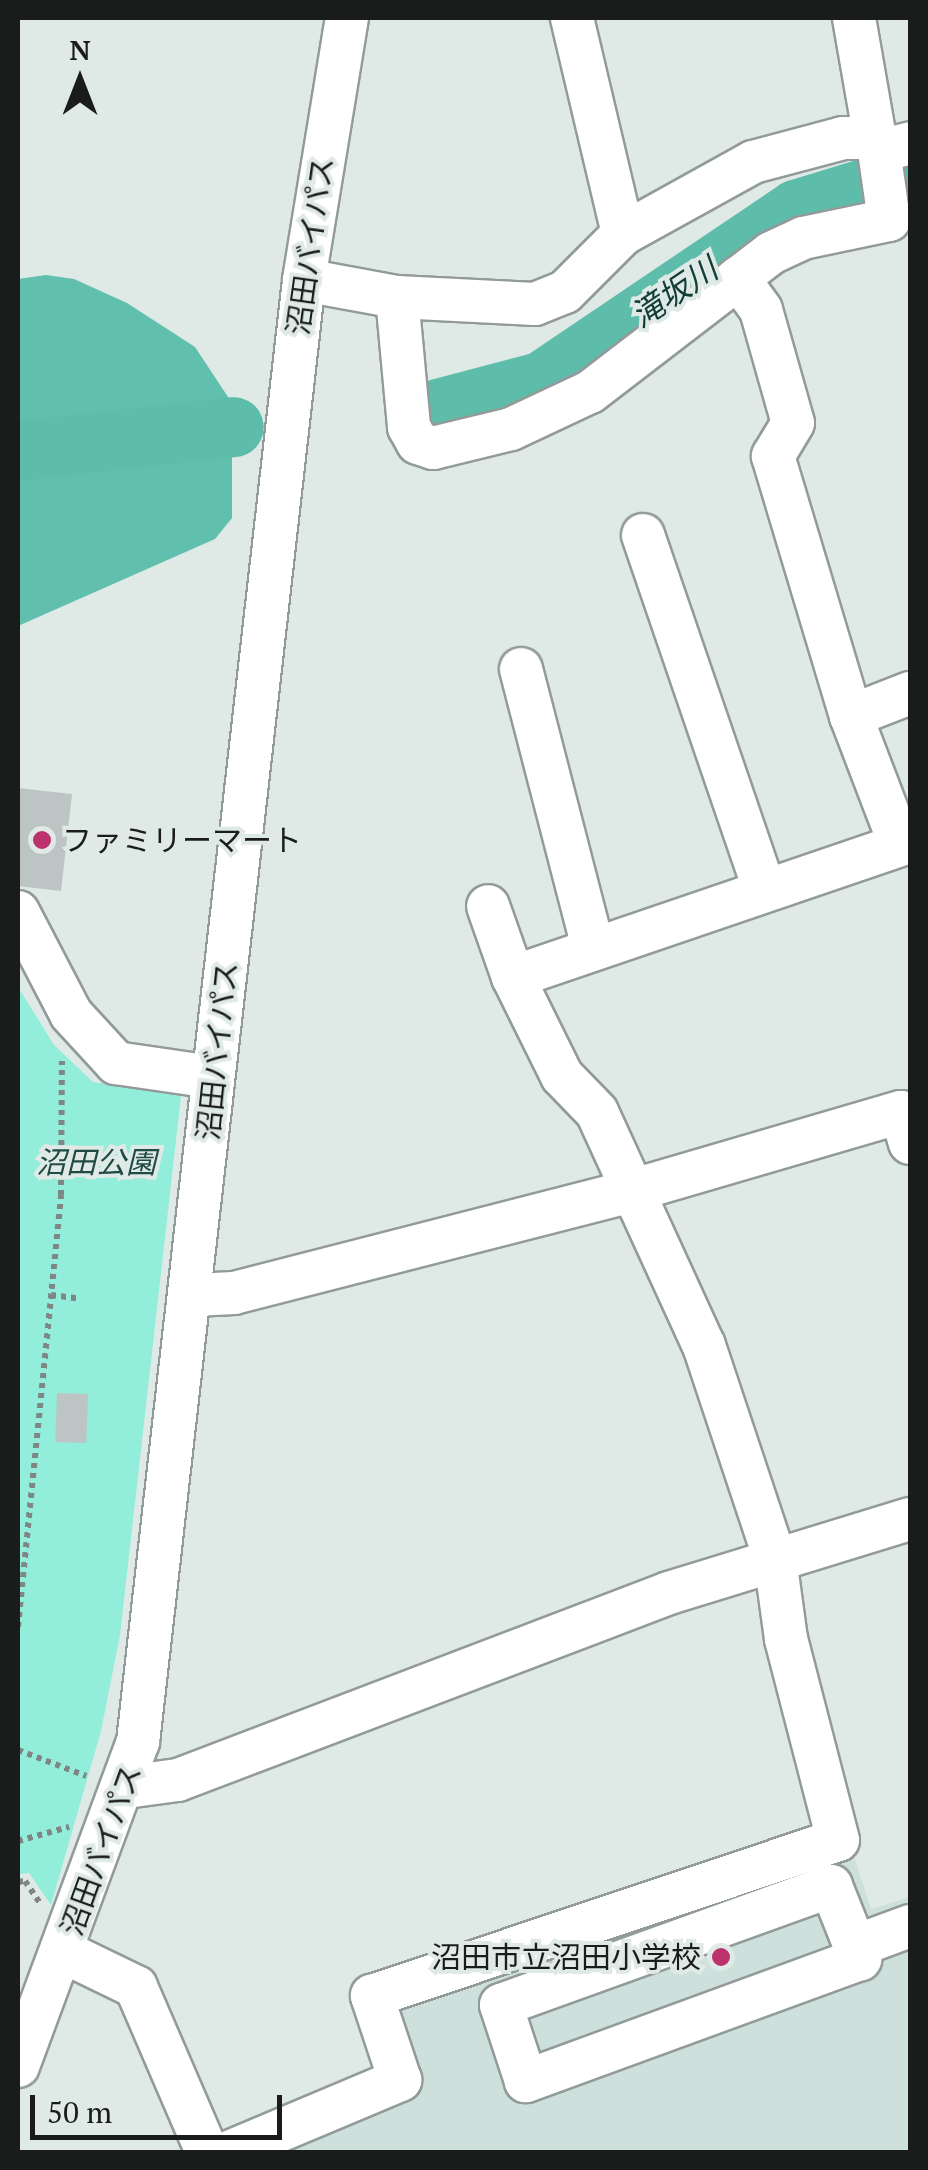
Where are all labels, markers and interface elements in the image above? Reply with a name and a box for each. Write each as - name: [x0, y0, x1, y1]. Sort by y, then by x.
- north arrow: [30, 30, 130, 130]
- text: N: [69, 31, 91, 68]
- street label: 沼田バイパス: [280, 154, 340, 338]
- water label: 滝坂川: [623, 249, 725, 335]
- place label: ファミリーマート: [62, 822, 302, 858]
- marker: ファミリーマート: [31, 829, 53, 851]
- street label: 沼田バイパス: [190, 960, 244, 1142]
- park label: 沼田公園: [36, 1144, 156, 1180]
- street label: 沼田バイパス: [53, 1759, 149, 1941]
- place label: 沼田市立沼田小学校: [431, 1939, 701, 1975]
- marker: 沼田市立沼田小学校: [710, 1946, 732, 1968]
- scale bar: [35, 2075, 288, 2137]
- text: 50 m: [47, 2092, 112, 2132]

